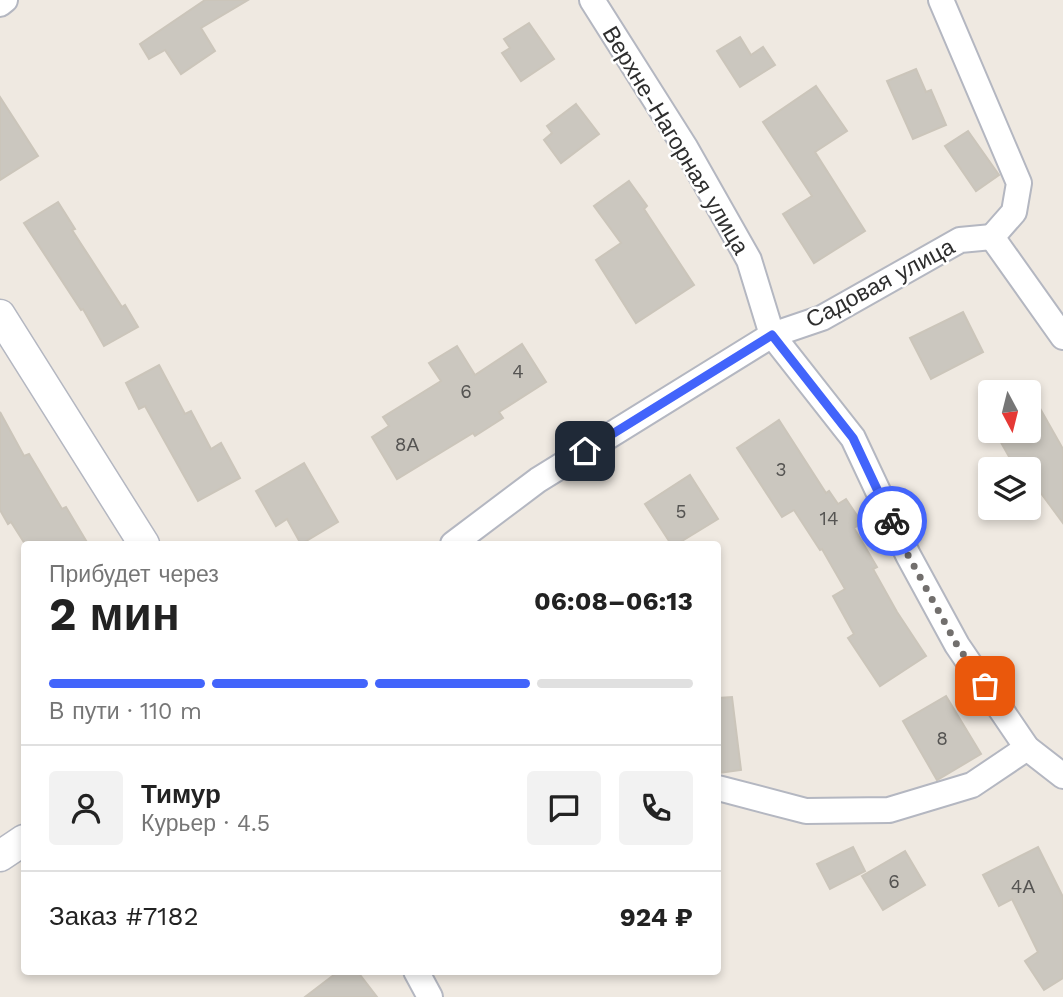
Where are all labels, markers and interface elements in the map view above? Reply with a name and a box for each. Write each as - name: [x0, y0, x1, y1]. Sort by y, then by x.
- street label: Верхне-Нагорная улица: [597, 21, 755, 259]
- street label: Садовая улица: [801, 233, 959, 334]
- house number: 4: [512, 360, 524, 383]
- house number: 6: [460, 380, 472, 403]
- north arrow: [978, 380, 1041, 443]
- map controls: [978, 380, 1041, 520]
- pin: [555, 421, 615, 481]
- icon: home: [566, 432, 604, 470]
- house number: 8А: [395, 433, 420, 456]
- button: layers: [978, 457, 1041, 520]
- house number: 3: [775, 458, 787, 481]
- courier: [857, 486, 927, 556]
- house number: 5: [675, 500, 687, 523]
- icon: bike: [873, 502, 911, 540]
- house number: 14: [819, 507, 839, 530]
- text: Прибудет через: [49, 561, 219, 588]
- text: 06:08–06:13: [534, 586, 693, 616]
- text: 2 мин: [49, 587, 180, 641]
- pin: [955, 656, 1015, 716]
- icon: bag: [966, 667, 1004, 705]
- text: В пути · 110 m: [49, 698, 202, 725]
- house number: 8: [936, 727, 948, 750]
- button: person: [49, 771, 123, 845]
- button: chat: [527, 771, 601, 845]
- button: phone: [619, 771, 693, 845]
- text: Тимур: [141, 779, 221, 809]
- text: Курьер · 4.5: [141, 810, 270, 837]
- house number: 6: [888, 870, 900, 893]
- house number: 4А: [1011, 875, 1035, 898]
- text: Заказ #7182: [49, 901, 199, 931]
- text: 924 ₽: [620, 902, 693, 932]

